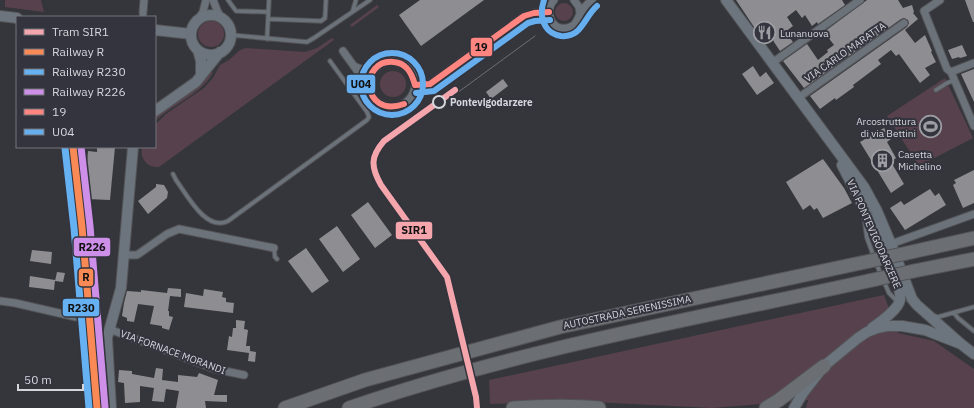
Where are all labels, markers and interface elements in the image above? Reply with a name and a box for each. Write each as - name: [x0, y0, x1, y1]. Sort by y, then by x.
- legend: [16, 16, 156, 148]
- street label: VIA CARLO MARATTA: [802, 19, 889, 85]
- restaurant icon: Lunanuova: [751, 20, 777, 46]
- text: Tram SIR1: [52, 24, 109, 39]
- place label: Lunanuova: [780, 27, 829, 40]
- line badge: 19: [470, 37, 493, 57]
- text: 19: [474, 40, 488, 54]
- text: Railway R: [52, 44, 104, 59]
- text: Railway R230: [52, 64, 126, 79]
- line badge: U04: [346, 74, 376, 94]
- text: U04: [351, 77, 372, 91]
- text: Railway R226: [52, 84, 126, 99]
- marker: Pontevigodarzere: [432, 95, 446, 109]
- place label: Pontevigodarzere: [450, 96, 533, 109]
- text: 19: [52, 104, 66, 119]
- sports icon: Arcostruttura di via Bettini: [918, 114, 944, 140]
- place label: Arcostruttura di via Bettini: [856, 115, 917, 140]
- text: U04: [52, 124, 75, 139]
- building icon: Casetta Michelino: [870, 147, 896, 173]
- place label: Casetta Michelino: [898, 148, 942, 173]
- street label: VIA PONTEVIGODARZERE: [844, 177, 904, 291]
- line badge: SIR1: [395, 221, 433, 240]
- text: SIR1: [401, 223, 427, 237]
- line badge: R226: [73, 237, 111, 257]
- text: R226: [78, 240, 106, 254]
- line badge: R: [78, 268, 94, 287]
- text: R: [82, 270, 90, 284]
- street label: AUTOSTRADA SERENISSIMA: [562, 292, 693, 332]
- line badge: R230: [62, 298, 100, 317]
- text: R230: [67, 301, 95, 315]
- street label: VIA FORNACE MORANDI: [118, 327, 228, 377]
- scale bar: [18, 366, 83, 392]
- text: 50 m: [24, 372, 52, 387]

